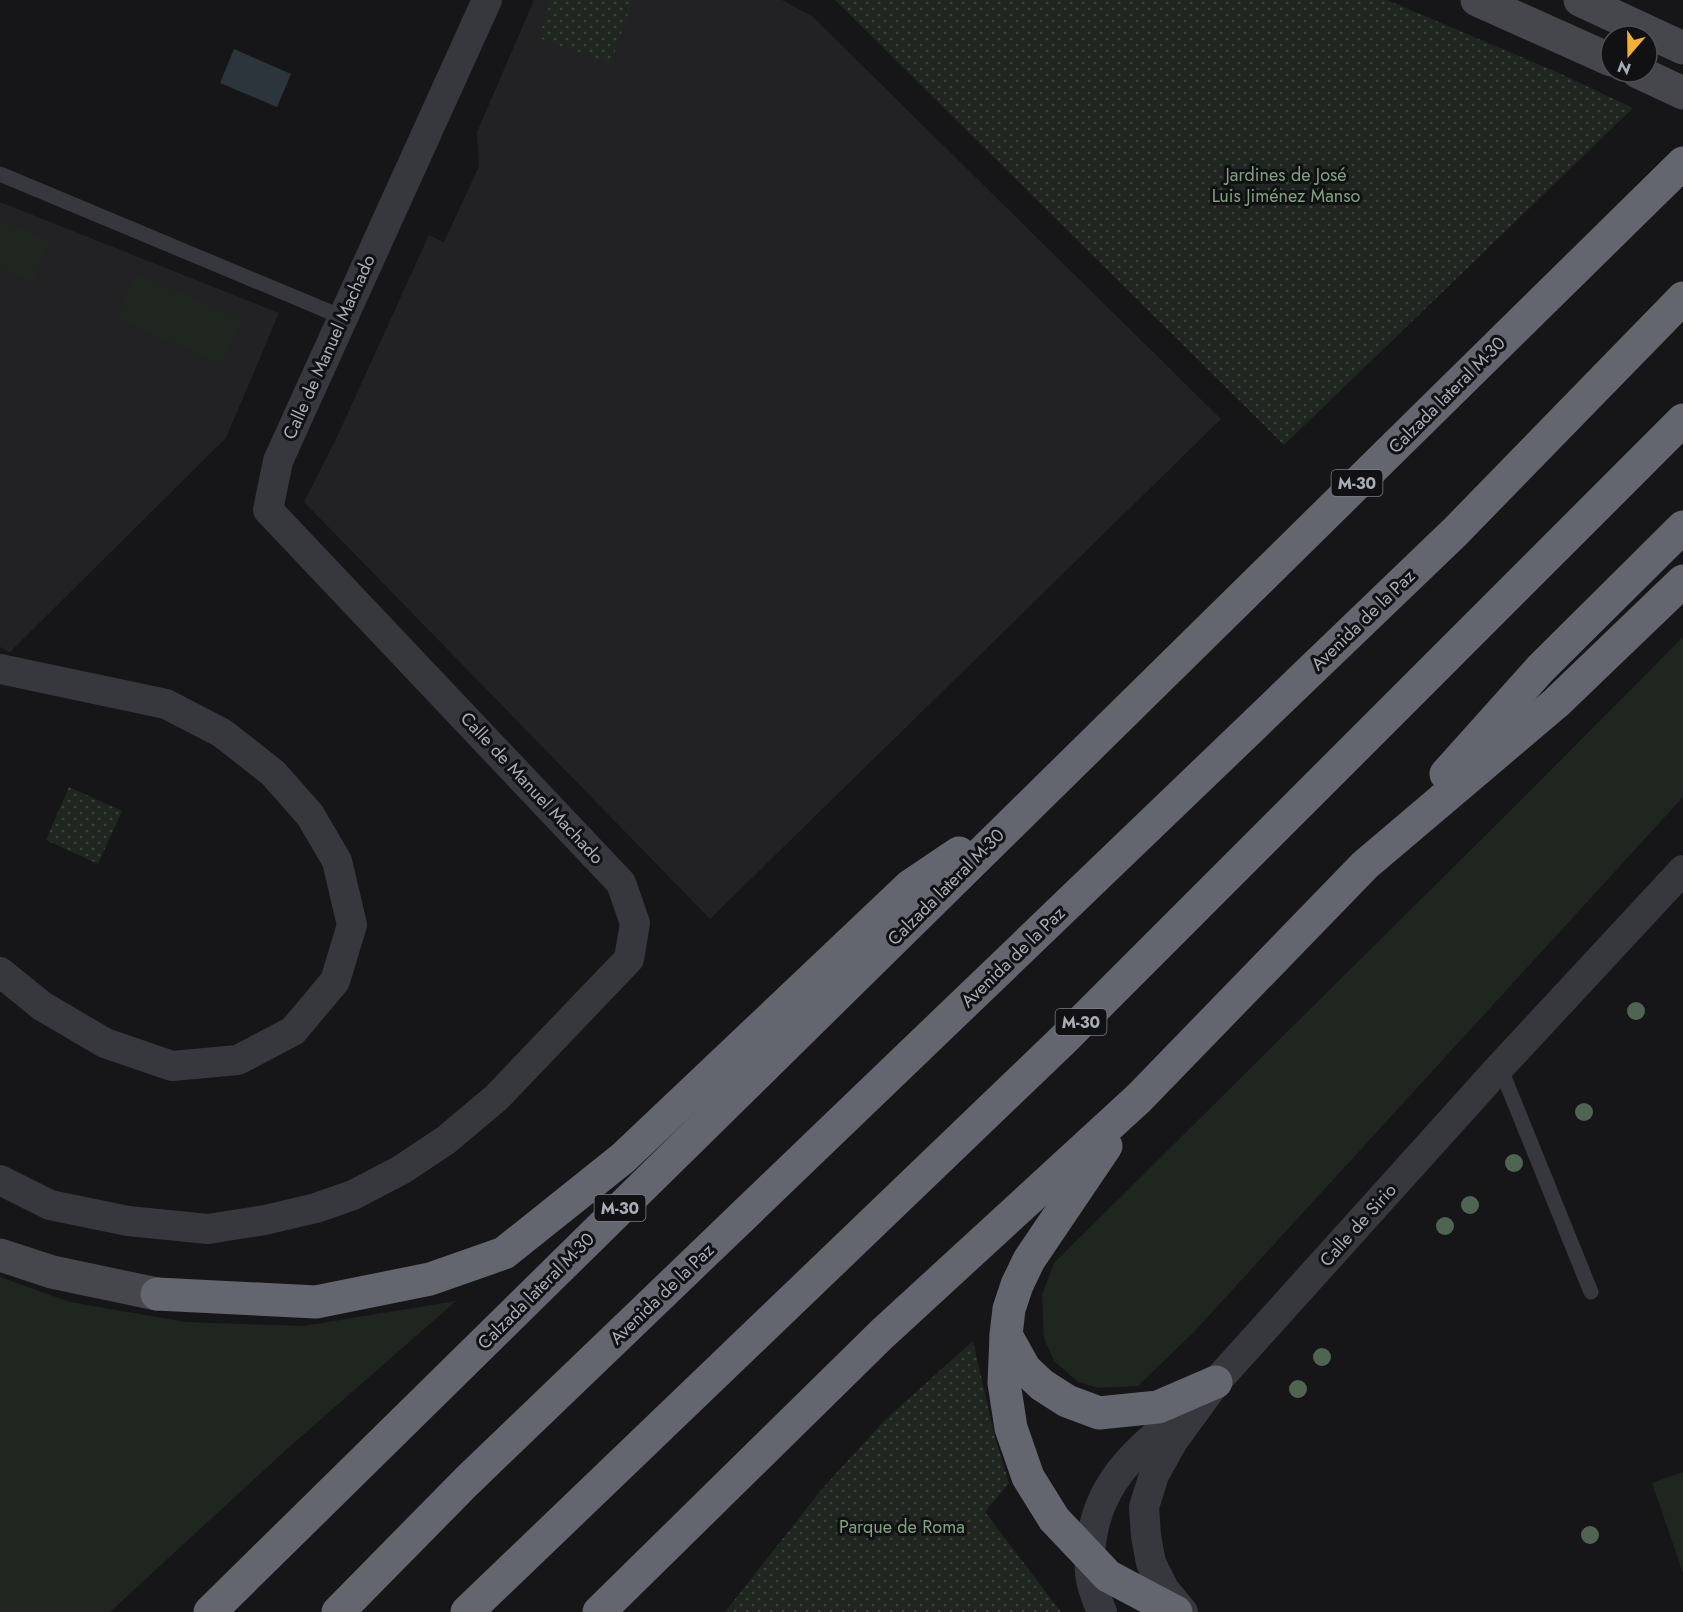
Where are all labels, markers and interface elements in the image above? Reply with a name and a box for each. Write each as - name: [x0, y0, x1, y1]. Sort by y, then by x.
- north arrow: [1599, 24, 1659, 84]
- text: N: [1614, 55, 1634, 81]
- park label: Jardines de José Luis Jiménez Manso: [1212, 162, 1361, 209]
- street label: Calle de Manuel Machado: [276, 250, 382, 444]
- street label: Calzada lateral M-30: [1383, 330, 1512, 459]
- road number: M-30: [1332, 470, 1382, 496]
- street label: Avenida de la Paz: [1305, 563, 1421, 677]
- street label: Calle de Manuel Machado: [454, 706, 610, 870]
- street label: Calzada lateral M-30: [882, 822, 1011, 951]
- street label: Avenida de la Paz: [955, 900, 1071, 1014]
- road number: M-30: [1056, 1009, 1106, 1035]
- street label: Calle de Sirio: [1314, 1177, 1403, 1272]
- road number: M-30: [594, 1195, 646, 1221]
- street label: Calzada lateral M-30: [472, 1226, 601, 1355]
- street label: Avenida de la Paz: [604, 1237, 720, 1351]
- park label: Parque de Roma: [839, 1514, 965, 1540]

